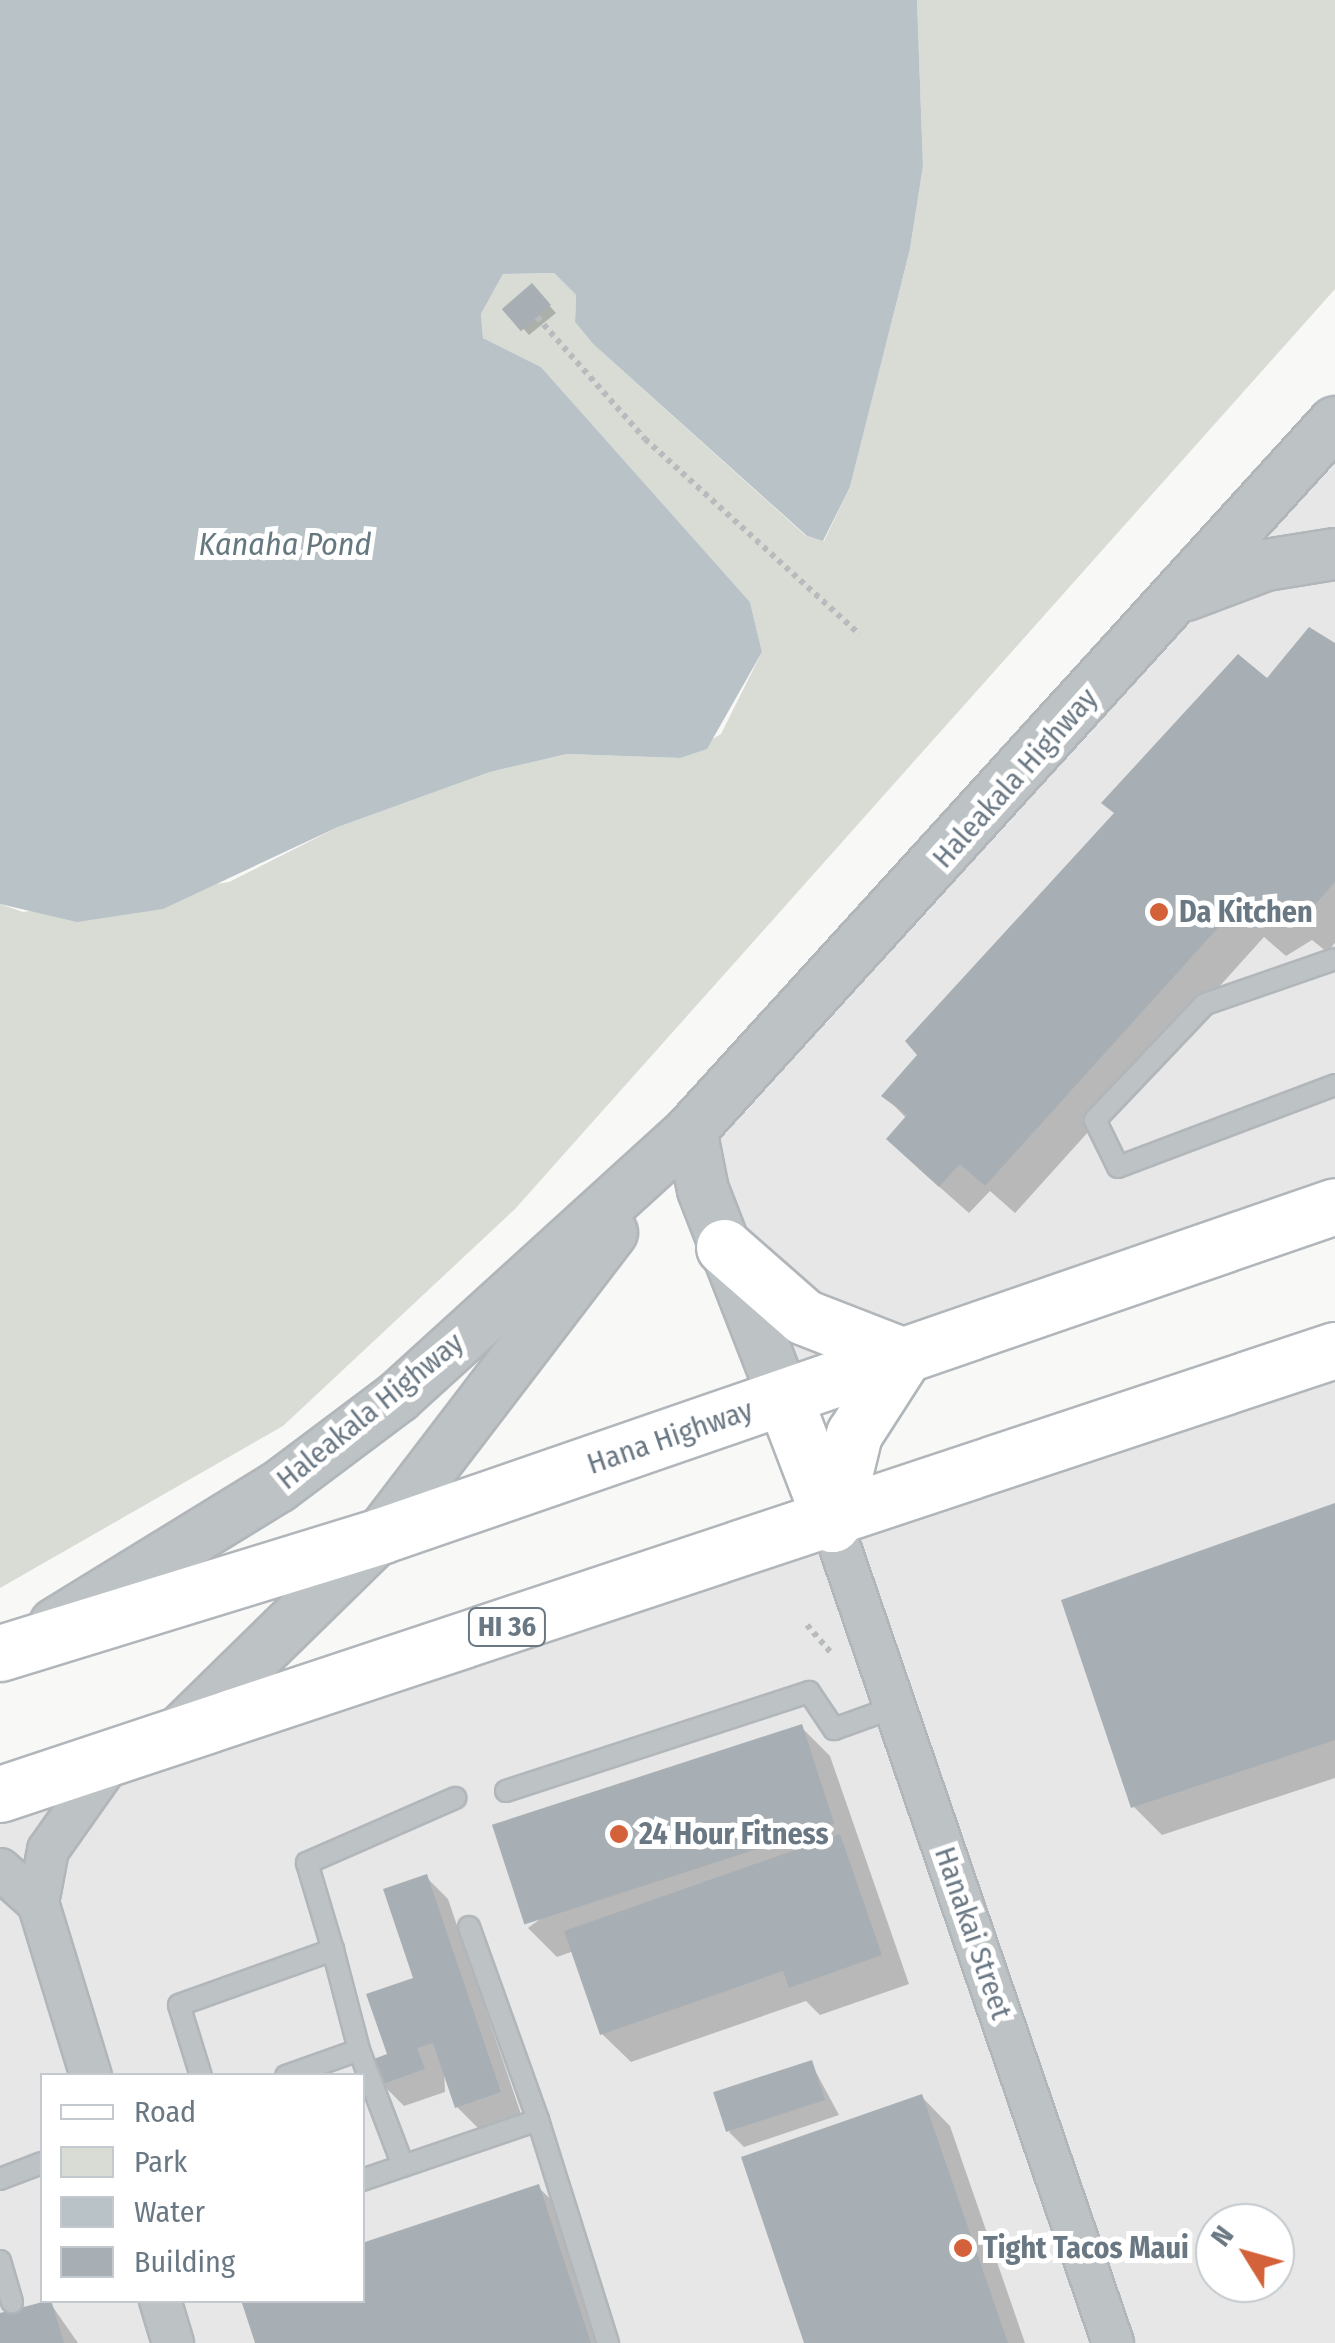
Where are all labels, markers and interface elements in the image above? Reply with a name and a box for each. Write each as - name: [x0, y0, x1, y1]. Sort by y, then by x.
- water label: Kanaha Pond: [198, 525, 372, 563]
- street label: Haleakala Highway: [925, 681, 1105, 875]
- place label: Da Kitchen: [1179, 894, 1313, 930]
- marker: Da Kitchen: [1148, 901, 1170, 923]
- street label: Haleakala Highway: [269, 1325, 471, 1497]
- street label: Hana Highway: [582, 1392, 758, 1482]
- road number: HI 36: [467, 1604, 547, 1650]
- place label: 24 Hour Fitness: [639, 1816, 829, 1852]
- marker: 24 Hour Fitness: [608, 1823, 630, 1845]
- street label: Hanakai Street: [927, 1842, 1019, 2024]
- legend: [40, 2073, 365, 2303]
- text: Road: [134, 2094, 196, 2130]
- text: Park: [134, 2144, 187, 2180]
- text: Water: [134, 2194, 205, 2230]
- north arrow: [1195, 2203, 1295, 2303]
- text: N: [1204, 2219, 1240, 2252]
- place label: Tight Tacos Maui: [983, 2230, 1189, 2266]
- marker: Tight Tacos Maui: [952, 2237, 974, 2259]
- text: Building: [134, 2244, 235, 2280]

